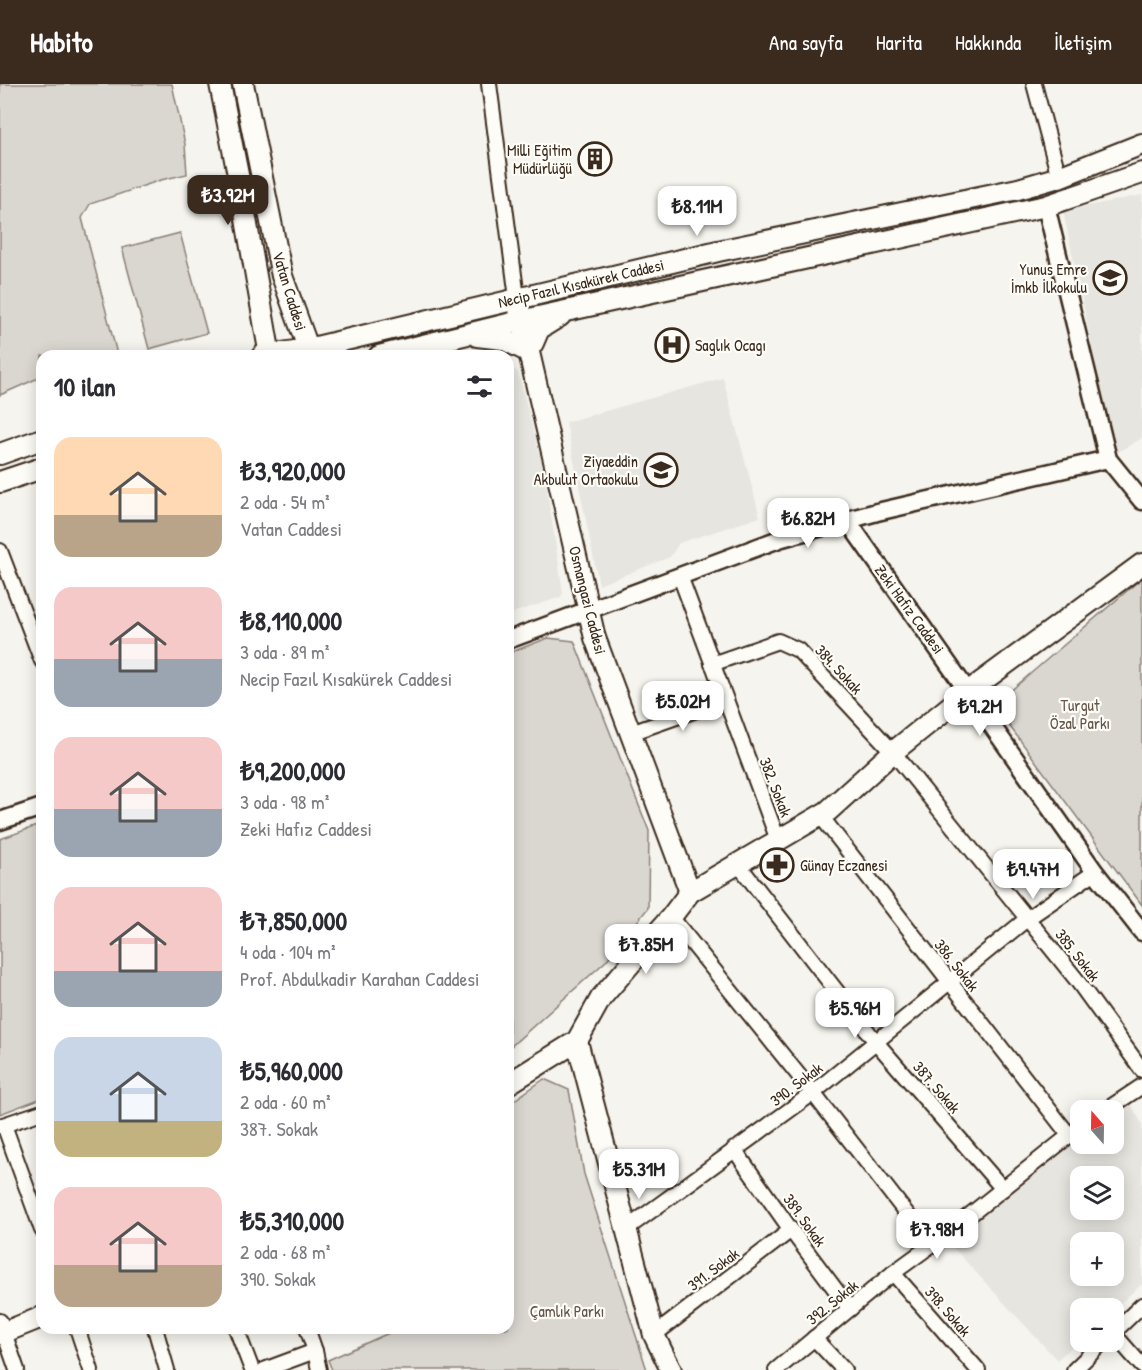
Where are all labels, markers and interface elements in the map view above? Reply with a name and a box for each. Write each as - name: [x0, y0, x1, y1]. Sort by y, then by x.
- text: Habito: [30, 23, 93, 61]
- text: Ana sayfa: [769, 28, 843, 57]
- text: Harita: [876, 28, 922, 57]
- text: Hakkında: [955, 28, 1021, 57]
- text: İletişim: [1054, 28, 1112, 57]
- place label: Milli Eğitim Müdürlüğü: [507, 139, 573, 179]
- building icon: Milli Eğitim Müdürlüğü: [577, 141, 613, 177]
- pin: ₺3.92M: [179, 175, 277, 226]
- text: ₺3.92M: [201, 181, 255, 208]
- pin: ₺8.11M: [648, 186, 746, 237]
- text: ₺8.11M: [672, 192, 722, 219]
- street label: Vatan Caddesi: [268, 249, 312, 333]
- street label: Necip Fazıl Kısakürek Caddesi: [496, 253, 666, 313]
- place label: Yunus Emre İmkb İlkokulu: [1011, 258, 1088, 298]
- school or university icon: Yunus Emre İmkb İlkokulu: [1092, 260, 1128, 296]
- hospital icon: Saglık Ocagı: [654, 327, 690, 363]
- place label: Saglık Ocagı: [695, 334, 766, 356]
- text: 10 ilan: [54, 369, 116, 404]
- icon: filters: [463, 370, 496, 403]
- place label: Ziyaeddin Akbulut Ortaokulu: [534, 450, 639, 490]
- school or university icon: Ziyaeddin Akbulut Ortaokulu: [643, 452, 679, 488]
- text: ₺3,920,000: [240, 453, 345, 488]
- icon: home: [102, 461, 174, 533]
- text: 2 oda · 54 m²: [240, 488, 330, 515]
- pin: ₺6.82M: [759, 498, 857, 549]
- text: ₺6.82M: [781, 504, 835, 531]
- text: Vatan Caddesi: [240, 515, 342, 542]
- street label: Osmangazi Caddesi: [564, 544, 612, 656]
- street label: Zeki Hafız Caddesi: [870, 560, 950, 658]
- text: ₺8,110,000: [240, 603, 342, 638]
- icon: home: [102, 611, 174, 683]
- text: 3 oda · 89 m²: [240, 638, 329, 665]
- street label: 384. Sokak: [810, 639, 868, 699]
- text: Necip Fazıl Kısakürek Caddesi: [240, 665, 452, 692]
- pin: ₺5.02M: [634, 681, 732, 732]
- pin: ₺9.2M: [938, 686, 1022, 737]
- text: ₺5.02M: [656, 687, 710, 714]
- text: ₺9.2M: [958, 692, 1002, 719]
- park label: Turgut Özal Parkı: [1050, 694, 1110, 734]
- text: ₺9,200,000: [240, 753, 345, 788]
- street label: 382. Sokak: [755, 754, 798, 820]
- icon: home: [102, 761, 174, 833]
- text: 3 oda · 98 m²: [240, 788, 329, 815]
- text: Zeki Hafız Caddesi: [240, 815, 372, 842]
- pharmacy icon: Günay Eczanesi: [759, 847, 795, 883]
- pin: ₺9.47M: [984, 849, 1082, 900]
- place label: Günay Eczanesi: [800, 854, 888, 876]
- text: ₺9.47M: [1007, 855, 1059, 882]
- text: ₺7,850,000: [240, 903, 347, 938]
- icon: home: [102, 911, 174, 983]
- pin: ₺7.85M: [597, 924, 695, 975]
- street label: 385. Sokak: [1050, 924, 1106, 986]
- text: ₺7.85M: [619, 930, 673, 957]
- street label: 386. Sokak: [930, 934, 985, 996]
- text: 4 oda · 104 m²: [240, 938, 336, 965]
- text: Prof. Abdulkadir Karahan Caddesi: [240, 965, 480, 992]
- pin: ₺5.96M: [806, 988, 904, 1039]
- text: ₺5.96M: [829, 994, 881, 1021]
- text: ₺5,960,000: [240, 1053, 343, 1088]
- street label: 387. Sokak: [908, 1056, 966, 1118]
- street label: 390. Sokak: [765, 1057, 827, 1111]
- icon: home: [102, 1061, 174, 1133]
- text: 2 oda · 60 m²: [240, 1088, 331, 1115]
- north arrow: [1070, 1100, 1124, 1154]
- map controls: [1070, 1100, 1124, 1352]
- text: 387. Sokak: [240, 1115, 318, 1142]
- pin: ₺5.31M: [590, 1149, 688, 1200]
- text: ₺5.31M: [613, 1155, 665, 1182]
- button: layers: [1070, 1166, 1124, 1220]
- street label: 389. Sokak: [778, 1189, 832, 1251]
- text: ₺5,310,000: [240, 1203, 344, 1238]
- pin: ₺7.98M: [888, 1209, 986, 1260]
- icon: home: [102, 1211, 174, 1283]
- text: ₺7.98M: [910, 1215, 964, 1242]
- button: +: [1070, 1232, 1124, 1286]
- text: 2 oda · 68 m²: [240, 1238, 330, 1265]
- street label: 391. Sokak: [683, 1242, 744, 1296]
- text: 390. Sokak: [240, 1265, 316, 1292]
- street label: 392. Sokak: [801, 1274, 863, 1330]
- street label: 398. Sokak: [920, 1281, 976, 1341]
- button: −: [1070, 1298, 1124, 1352]
- park label: Çamlık Parkı: [530, 1300, 604, 1322]

